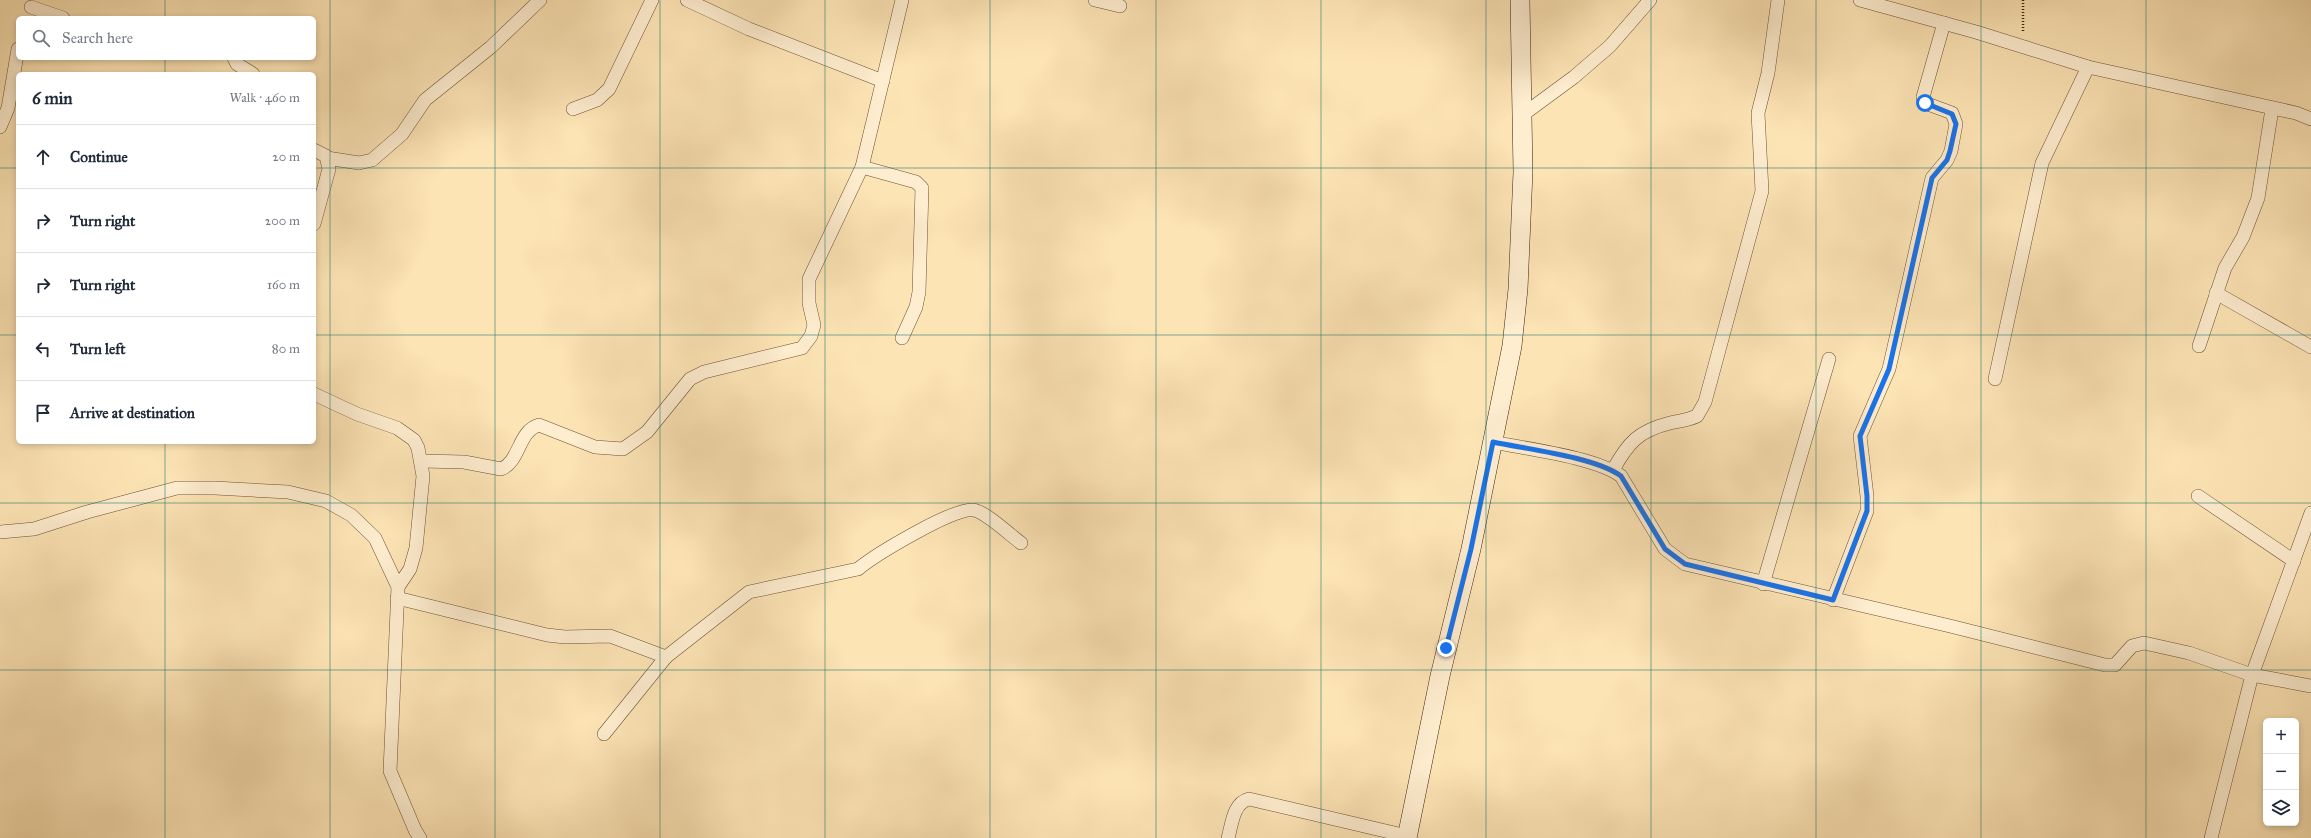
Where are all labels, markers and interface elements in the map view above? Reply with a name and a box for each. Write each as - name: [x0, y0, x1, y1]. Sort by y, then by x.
- search box: [16, 16, 316, 60]
- icon: search: [30, 27, 52, 49]
- text: Search here: [62, 29, 133, 47]
- text: 6 min: [32, 88, 73, 109]
- text: Walk · 460 m: [230, 90, 300, 106]
- route start: [1916, 94, 1934, 112]
- icon: ahead: [32, 146, 54, 168]
- text: Continue: [70, 148, 128, 166]
- text: 20 m: [272, 149, 300, 165]
- icon: right: [32, 210, 54, 232]
- text: Turn right: [70, 212, 135, 230]
- text: 200 m: [265, 213, 300, 229]
- icon: right: [32, 274, 54, 296]
- text: Turn right: [70, 276, 135, 294]
- text: 160 m: [267, 277, 300, 293]
- icon: left: [32, 338, 54, 360]
- text: Turn left: [70, 340, 126, 358]
- text: 80 m: [272, 341, 300, 357]
- icon: arrive: [32, 402, 54, 424]
- text: Arrive at destination: [70, 404, 195, 422]
- route end: [1437, 639, 1455, 657]
- map controls: [2263, 718, 2299, 826]
- button: +: [2263, 718, 2299, 754]
- button: −: [2263, 754, 2299, 790]
- button: layers: [2263, 790, 2299, 826]

